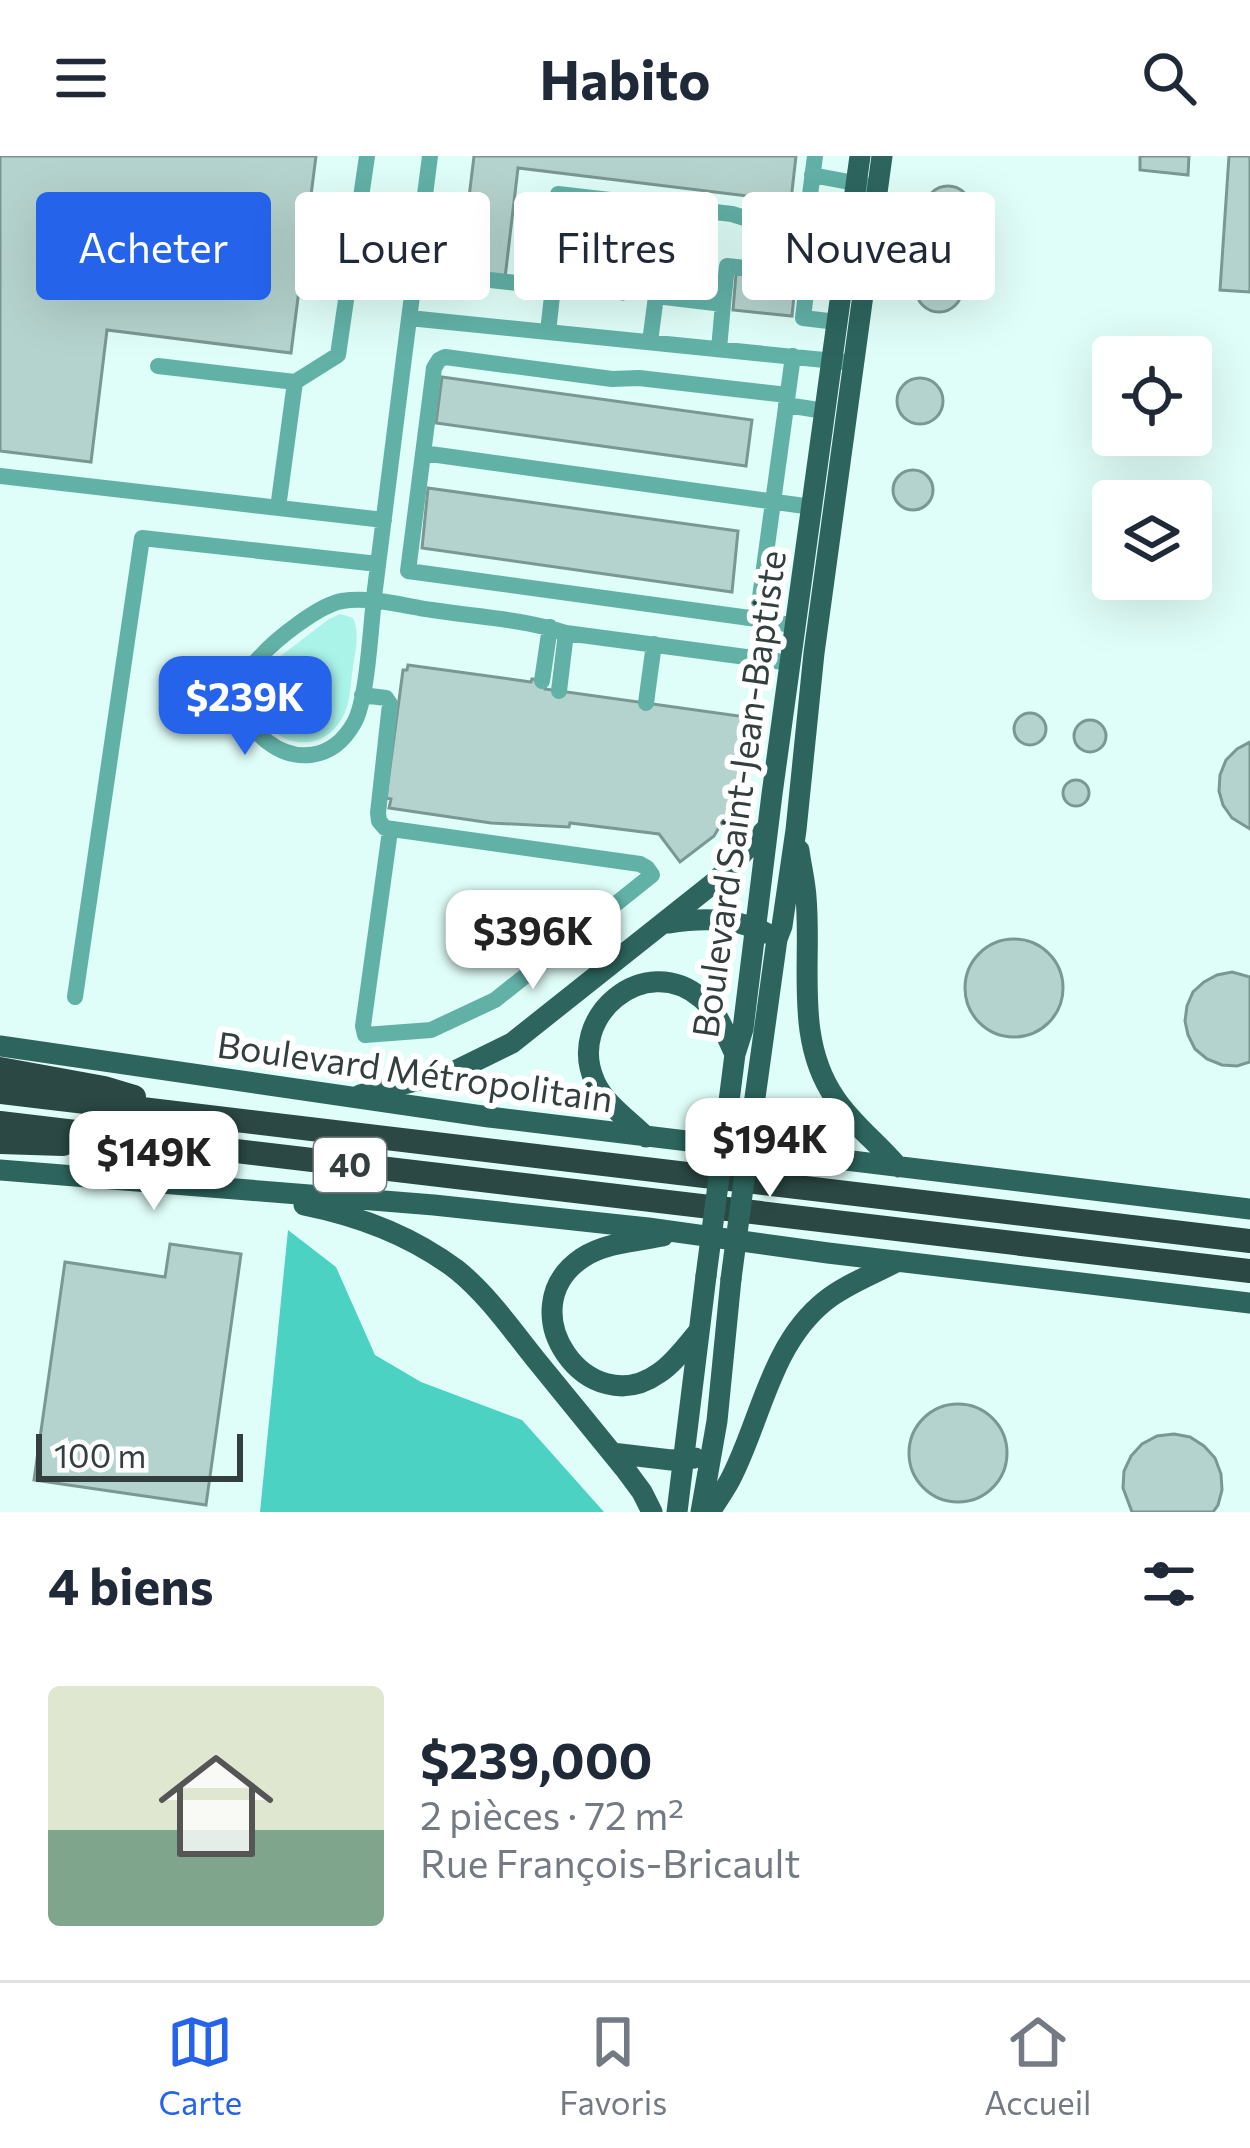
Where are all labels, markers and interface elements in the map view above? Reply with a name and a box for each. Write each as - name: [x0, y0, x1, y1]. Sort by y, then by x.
- icon: menu: [48, 45, 114, 111]
- text: Habito: [540, 45, 710, 111]
- icon: search: [1136, 45, 1202, 111]
- chip: Acheter: [36, 192, 271, 300]
- chip: Louer: [295, 192, 490, 300]
- chip: Filtres: [514, 192, 718, 300]
- chip: Nouveau: [742, 192, 995, 300]
- map controls: [1092, 336, 1212, 600]
- button: locate: [1092, 336, 1212, 456]
- button: layers: [1092, 480, 1212, 600]
- street label: Boulevard Saint-Jean-Baptiste: [681, 547, 793, 1040]
- pin: $239K: [161, 656, 329, 758]
- text: $239K: [186, 671, 304, 719]
- pin: $396K: [449, 890, 617, 992]
- text: $396K: [473, 905, 593, 953]
- street label: Boulevard Métropolitain: [215, 1020, 616, 1120]
- pin: $194K: [686, 1098, 854, 1200]
- pin: $149K: [70, 1111, 238, 1213]
- text: $194K: [712, 1113, 828, 1161]
- text: $149K: [96, 1126, 212, 1174]
- road number: 40: [314, 1138, 386, 1192]
- scale bar: [36, 1428, 243, 1481]
- text: 100 m: [54, 1434, 146, 1475]
- icon: filters: [1136, 1551, 1202, 1617]
- text: 4 biens: [48, 1553, 214, 1616]
- text: $239,000: [420, 1727, 653, 1790]
- icon: home: [144, 1734, 288, 1878]
- text: 2 pièces · 72 m²: [420, 1790, 684, 1838]
- text: Rue François-Bricault: [420, 1838, 800, 1886]
- tab: Carte: [159, 2009, 242, 2122]
- tab: Favoris: [559, 2009, 667, 2122]
- tab: Accueil: [984, 2009, 1092, 2122]

